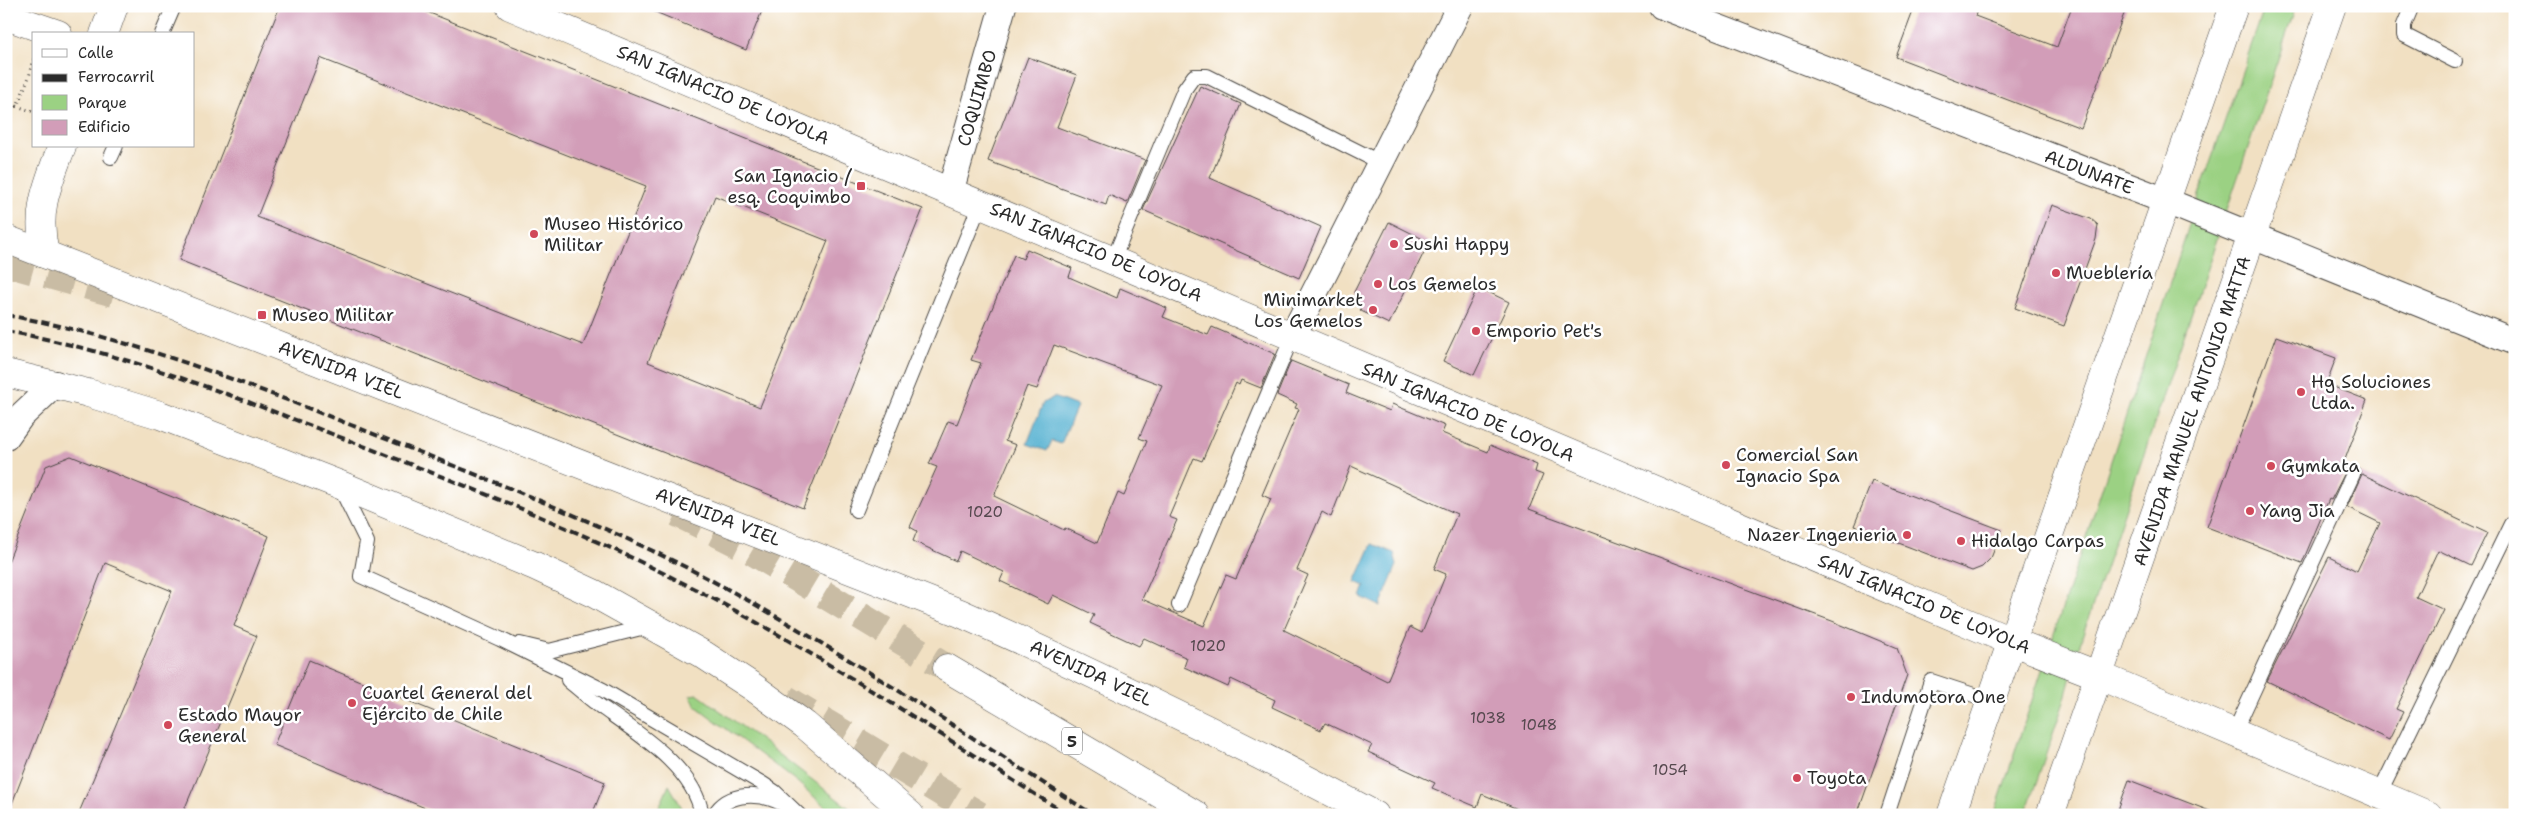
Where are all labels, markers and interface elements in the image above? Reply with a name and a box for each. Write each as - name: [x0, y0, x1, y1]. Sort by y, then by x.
- legend: [32, 32, 195, 148]
- street label: SAN IGNACIO DE LOYOLA: [613, 39, 833, 151]
- text: Calle: [78, 43, 114, 63]
- street label: COQUIMBO: [952, 47, 1002, 149]
- text: Ferrocarril: [78, 67, 155, 87]
- text: Parque: [78, 93, 127, 113]
- text: Edificio: [78, 117, 130, 137]
- street label: ALDUNATE: [2041, 144, 2137, 200]
- place label: San Ignacio / esq. Coquimbo: [727, 164, 853, 209]
- marker: San Ignacio / esq. Coquimbo: [855, 180, 867, 192]
- street label: SAN IGNACIO DE LOYOLA: [986, 196, 1206, 308]
- place label: Museo Histórico Militar: [544, 212, 683, 257]
- marker: Museo Histórico Militar: [528, 228, 540, 240]
- place label: Sushi Happy: [1404, 232, 1509, 256]
- marker: Sushi Happy: [1388, 238, 1400, 250]
- street label: AVENIDA MANUEL ANTONIO MATTA: [2128, 253, 2256, 569]
- place label: Mueblería: [2066, 261, 2153, 285]
- marker: Mueblería: [2050, 267, 2062, 279]
- place label: Los Gemelos: [1388, 272, 1497, 296]
- marker: Los Gemelos: [1372, 278, 1384, 290]
- place label: Minimarket Los Gemelos: [1254, 288, 1363, 333]
- place label: Museo Militar: [272, 303, 394, 327]
- marker: Minimarket Los Gemelos: [1367, 304, 1379, 316]
- marker: Museo Militar: [256, 309, 268, 321]
- place label: Emporio Pet's: [1486, 319, 1602, 343]
- marker: Emporio Pet's: [1470, 325, 1482, 337]
- street label: AVENIDA VIEL: [275, 335, 407, 405]
- street label: SAN IGNACIO DE LOYOLA: [1358, 356, 1578, 468]
- place label: Hg Soluciones Ltda.: [2311, 370, 2431, 415]
- marker: Hg Soluciones Ltda.: [2295, 386, 2307, 398]
- place label: Comercial San Ignacio Spa: [1736, 443, 1858, 488]
- place label: Gymkata: [2281, 454, 2360, 478]
- marker: Comercial San Ignacio Spa: [1720, 459, 1732, 471]
- marker: Gymkata: [2265, 460, 2277, 472]
- street label: AVENIDA VIEL: [652, 482, 784, 552]
- place label: Yang Jia: [2260, 499, 2335, 523]
- house number: 1020: [967, 502, 1003, 522]
- marker: Yang Jia: [2244, 505, 2256, 517]
- place label: Nazer Ingenieria: [1747, 523, 1897, 547]
- marker: Nazer Ingenieria: [1901, 529, 1913, 541]
- place label: Hidalgo Carpas: [1971, 529, 2105, 553]
- marker: Hidalgo Carpas: [1955, 535, 1967, 547]
- street label: SAN IGNACIO DE LOYOLA: [1814, 548, 2034, 660]
- street label: AVENIDA VIEL: [1026, 634, 1156, 712]
- house number: 1020: [1190, 636, 1226, 656]
- place label: Cuartel General del Ejército de Chile: [362, 681, 532, 726]
- place label: Indumotora One: [1861, 685, 2006, 709]
- marker: Indumotora One: [1845, 691, 1857, 703]
- marker: Cuartel General del Ejército de Chile: [346, 697, 358, 709]
- place label: Estado Mayor General: [178, 703, 302, 748]
- house number: 1038: [1470, 708, 1506, 728]
- house number: 1048: [1521, 715, 1557, 735]
- marker: Estado Mayor General: [162, 719, 174, 731]
- road number: 5: [1062, 728, 1082, 754]
- house number: 1054: [1652, 760, 1688, 780]
- place label: Toyota: [1807, 766, 1866, 790]
- marker: Toyota: [1791, 772, 1803, 784]

